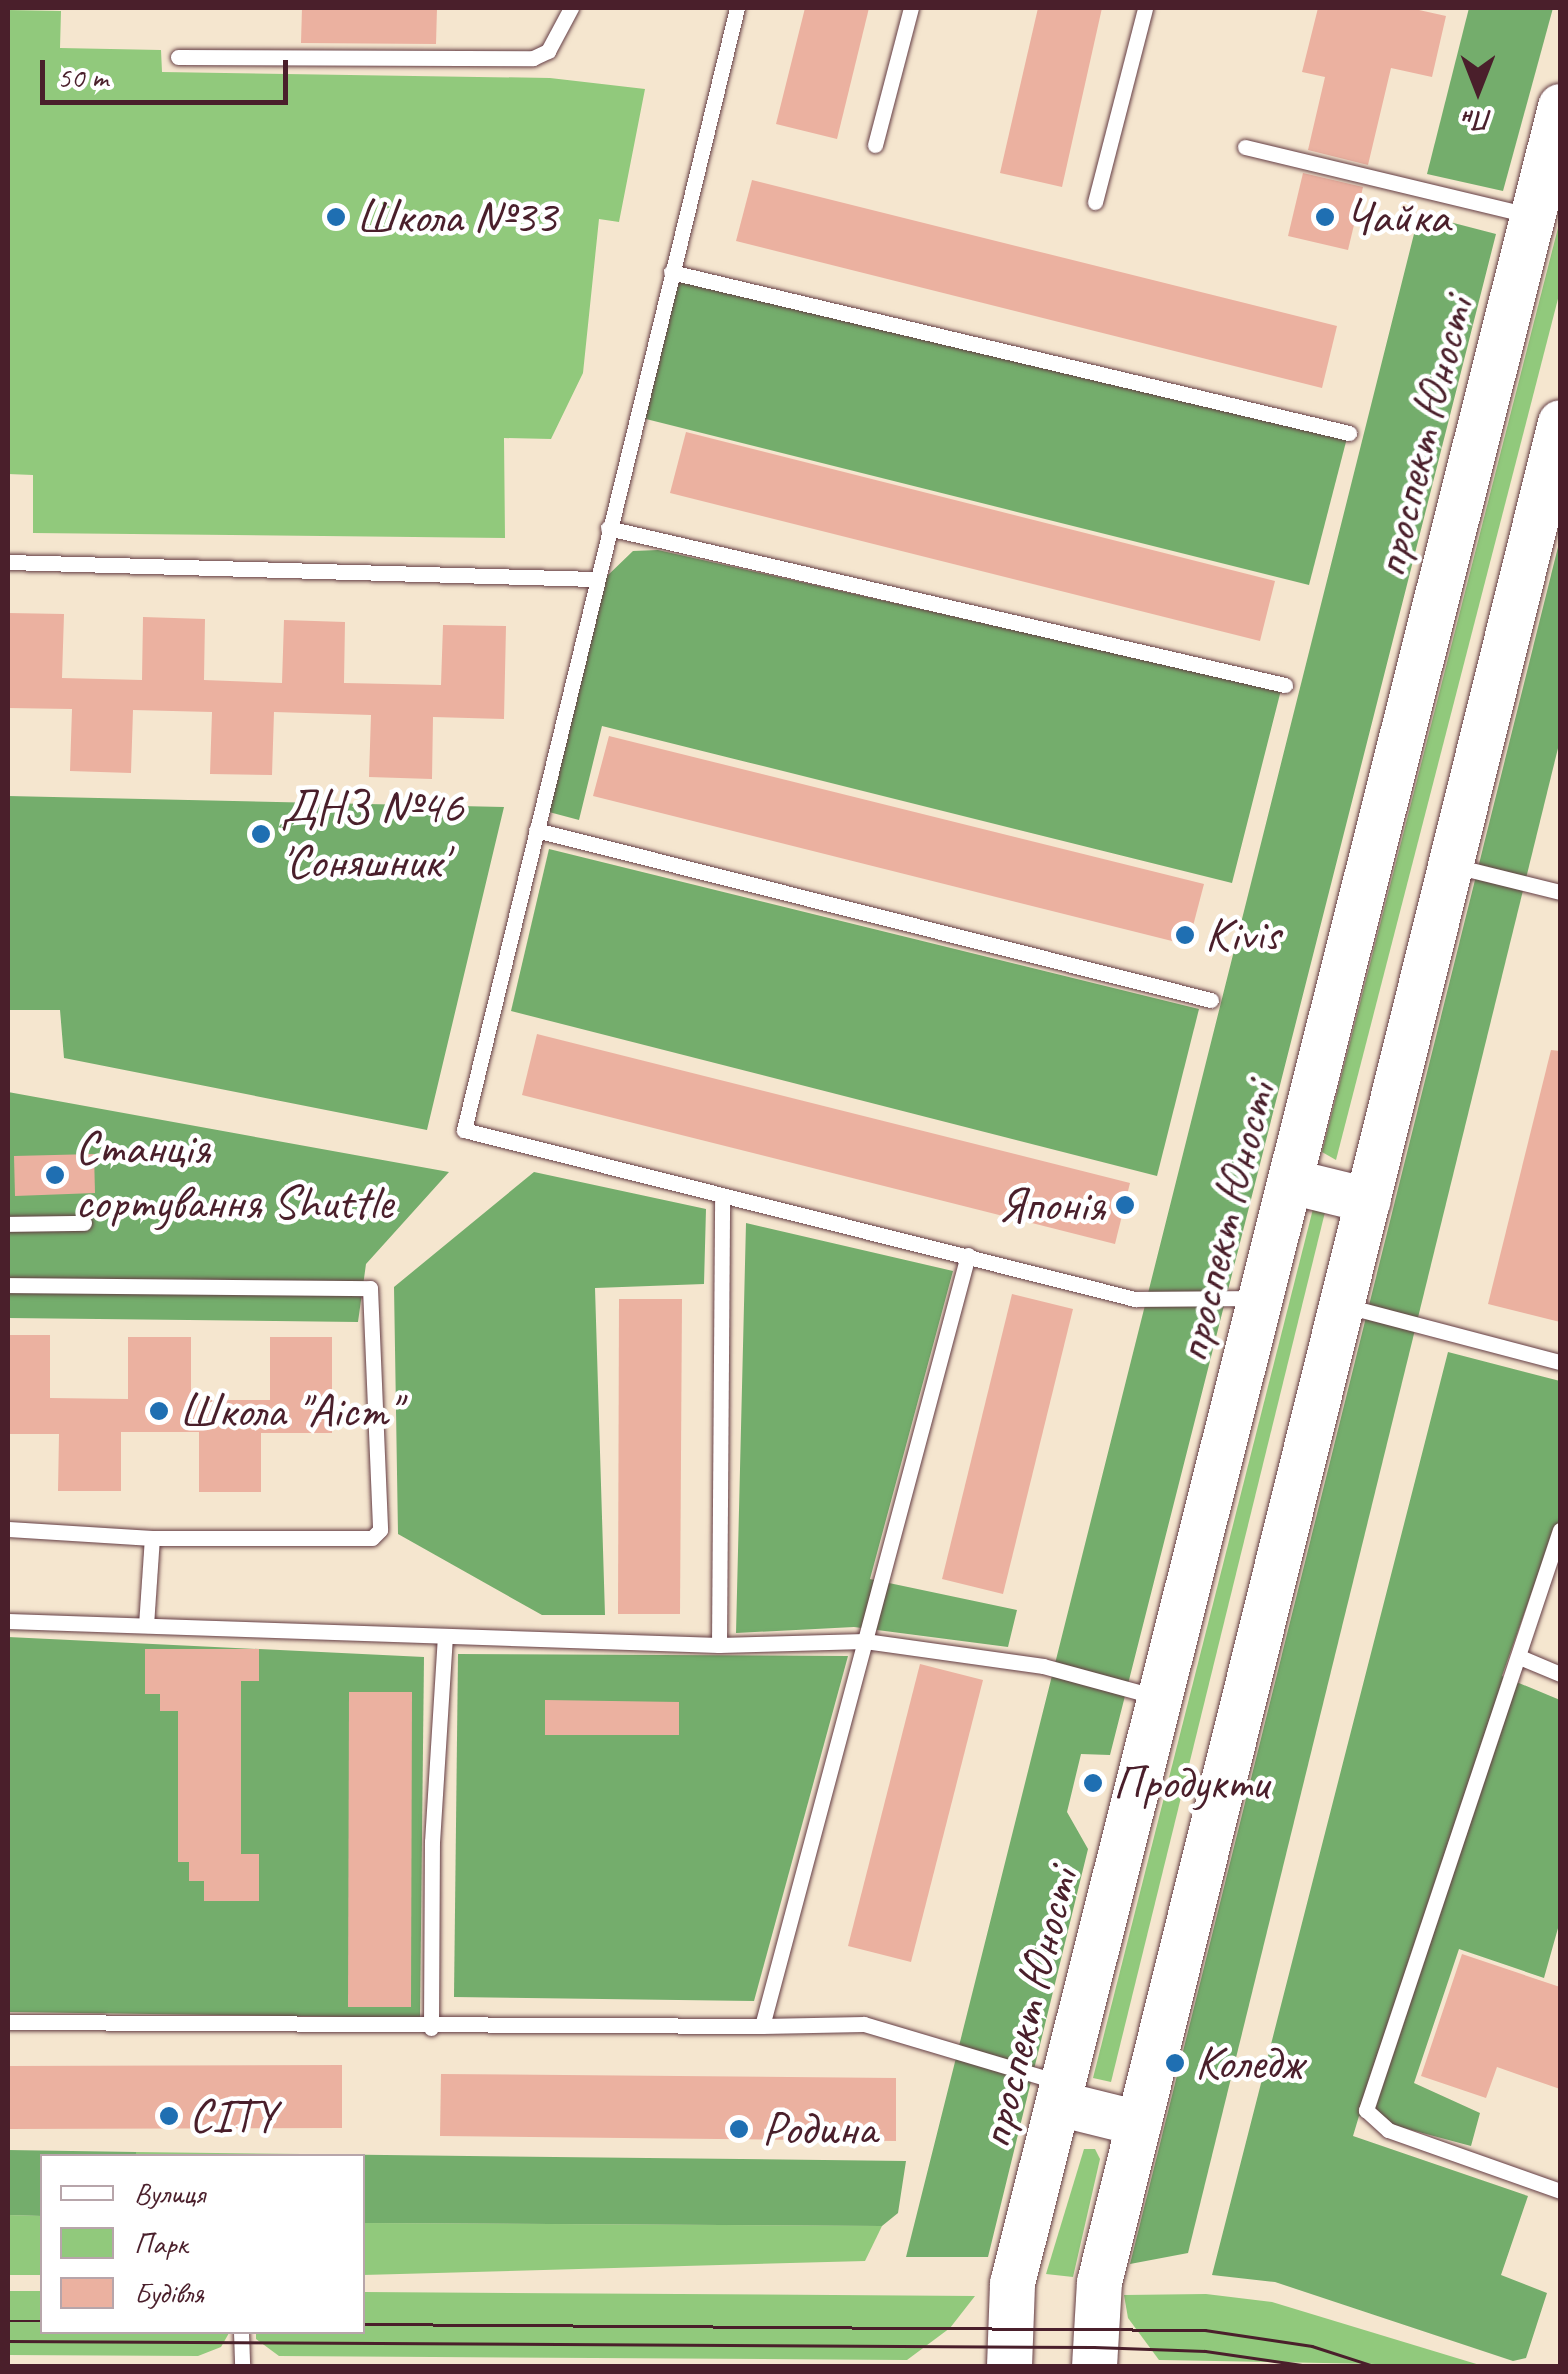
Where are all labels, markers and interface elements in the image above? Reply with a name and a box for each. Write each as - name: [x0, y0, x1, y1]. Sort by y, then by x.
- scale bar: [45, 40, 292, 102]
- north arrow: [1428, 40, 1528, 140]
- text: 50 m: [57, 58, 108, 96]
- text: Пн: [1463, 103, 1493, 138]
- place label: Школа №33: [356, 188, 556, 246]
- place label: Чайка: [1345, 188, 1450, 246]
- marker: Школа №33: [325, 206, 347, 228]
- marker: Чайка: [1314, 206, 1336, 228]
- street label: проспект Юності: [1360, 291, 1486, 583]
- place label: ДНЗ №46 'Соняшник': [281, 777, 463, 890]
- marker: ДНЗ №46 'Соняшник': [250, 823, 272, 845]
- place label: Kivis: [1205, 906, 1280, 964]
- marker: Kivis: [1174, 924, 1196, 946]
- street label: проспект Юності: [1162, 1076, 1288, 1368]
- place label: Станція сортування Shuttle: [75, 1118, 393, 1231]
- marker: Станція сортування Shuttle: [44, 1164, 66, 1186]
- place label: Японія: [997, 1176, 1105, 1234]
- marker: Японія: [1114, 1194, 1136, 1216]
- place label: Школа "Аіст": [179, 1382, 399, 1440]
- marker: Школа "Аіст": [148, 1400, 170, 1422]
- place label: Продукти: [1113, 1754, 1268, 1812]
- marker: Продукти: [1082, 1772, 1104, 1794]
- street label: проспект Юності: [965, 1862, 1091, 2154]
- place label: Коледж: [1195, 2034, 1302, 2092]
- marker: Коледж: [1164, 2052, 1186, 2074]
- place label: CITY: [189, 2087, 277, 2145]
- place label: Родина: [762, 2100, 876, 2158]
- marker: CITY: [158, 2105, 180, 2127]
- marker: Родина: [726, 2116, 752, 2142]
- legend: [40, 2154, 365, 2334]
- text: Вулиця: [134, 2174, 205, 2212]
- text: Парк: [134, 2224, 188, 2262]
- text: Будівля: [134, 2274, 204, 2312]

